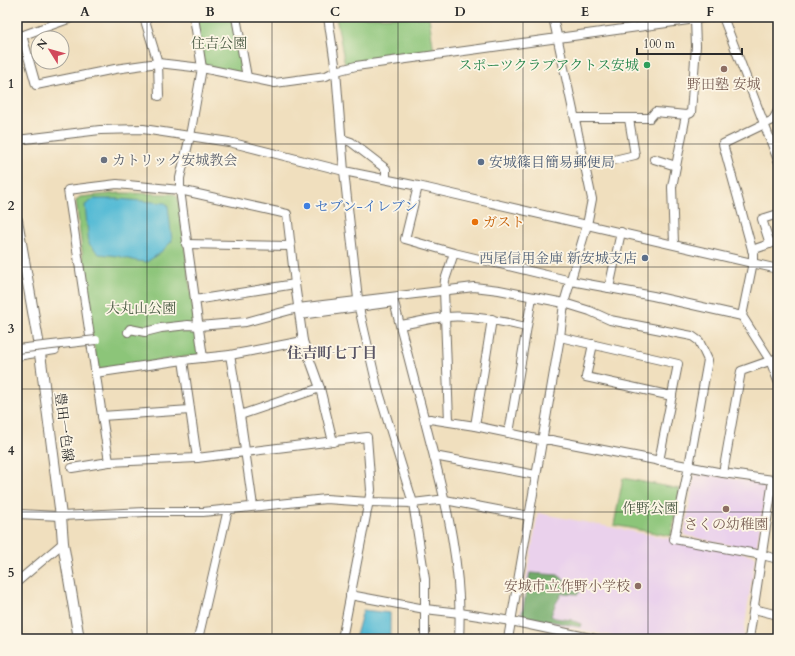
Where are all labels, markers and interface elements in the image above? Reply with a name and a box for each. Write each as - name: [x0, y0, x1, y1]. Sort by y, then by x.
- text: A: [80, 3, 90, 21]
- text: B: [205, 3, 215, 21]
- text: C: [330, 3, 340, 21]
- text: D: [454, 3, 466, 21]
- text: E: [581, 3, 589, 21]
- text: F: [706, 3, 714, 21]
- north arrow: [30, 30, 70, 70]
- scale bar: [637, 30, 742, 56]
- park label: 住吉公園: [191, 34, 247, 53]
- text: N: [34, 36, 52, 53]
- text: 100 m: [643, 36, 676, 52]
- place label: スポーツクラブアクトス安城: [458, 56, 639, 75]
- marker: スポーツクラブアクトス安城: [642, 60, 652, 70]
- marker: 野田塾 安城: [719, 64, 729, 74]
- text: 1: [8, 75, 14, 93]
- place label: 野田塾 安城: [687, 75, 761, 94]
- place label: カトリック安城教会: [112, 151, 237, 170]
- place label: 安城篠目簡易郵便局: [489, 153, 615, 172]
- marker: カトリック安城教会: [99, 155, 109, 165]
- marker: 安城篠目簡易郵便局: [476, 157, 486, 167]
- text: 2: [8, 197, 15, 215]
- place label: セブン-イレブン: [315, 197, 418, 216]
- marker: セブン-イレブン: [302, 201, 312, 211]
- place label: ガスト: [483, 213, 525, 232]
- marker: ガスト: [470, 217, 480, 227]
- place label: 西尾信用金庫 新安城支店: [479, 249, 637, 268]
- marker: 西尾信用金庫 新安城支店: [640, 253, 650, 263]
- park label: 大丸山公園: [106, 299, 176, 318]
- text: 3: [8, 320, 15, 338]
- district label: 住吉町七丁目: [287, 343, 377, 363]
- street label: 豊田一色線: [50, 391, 78, 463]
- text: 4: [8, 442, 15, 460]
- park label: 作野公園: [622, 499, 678, 518]
- marker: さくの幼稚園: [721, 504, 731, 514]
- place label: さくの幼稚園: [684, 515, 768, 534]
- text: 5: [8, 564, 14, 582]
- place label: 安城市立作野小学校: [504, 577, 630, 596]
- marker: 安城市立作野小学校: [633, 581, 643, 591]

